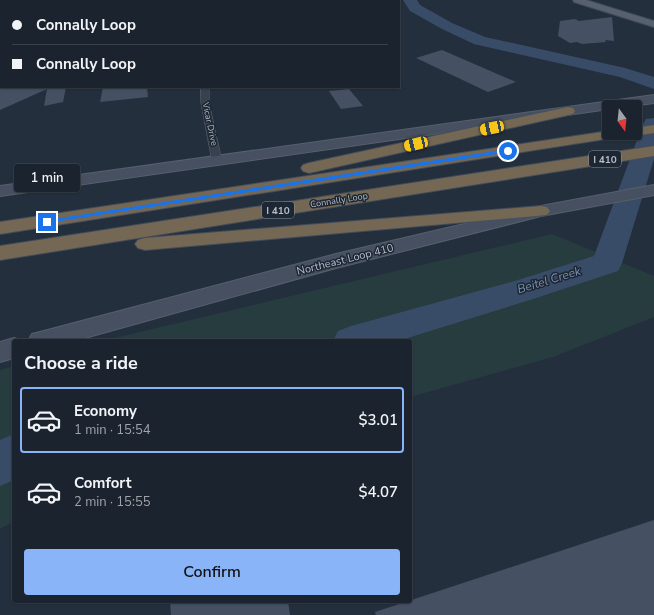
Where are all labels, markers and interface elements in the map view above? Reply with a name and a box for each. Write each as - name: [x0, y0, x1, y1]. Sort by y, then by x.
- text: Connally Loop: [36, 15, 136, 35]
- text: Connally Loop: [36, 54, 136, 74]
- street label: Vicar Drive: [199, 100, 220, 147]
- north arrow: [602, 100, 642, 140]
- map controls: [602, 100, 642, 140]
- car: [479, 120, 505, 136]
- car: [403, 135, 429, 153]
- route start: [499, 142, 517, 160]
- road number: I 410: [589, 151, 621, 167]
- callout: 1 min: [14, 164, 80, 192]
- text: 1 min: [30, 169, 64, 187]
- street label: Connally Loop: [309, 190, 369, 210]
- road number: I 410: [262, 202, 294, 218]
- route end: [38, 213, 56, 231]
- street label: Northeast Loop 410: [295, 240, 396, 279]
- water label: Beitel Creek: [515, 262, 584, 297]
- text: Choose a ride: [24, 351, 138, 375]
- text: Economy: [74, 401, 137, 421]
- icon: car: [26, 402, 62, 438]
- text: $3.01: [358, 410, 398, 430]
- text: 1 min · 15:54: [74, 421, 150, 439]
- text: Comfort: [74, 473, 131, 493]
- icon: car: [26, 474, 62, 510]
- text: $4.07: [358, 482, 398, 502]
- text: 2 min · 15:55: [74, 493, 150, 511]
- button: Confirm: [24, 549, 400, 595]

